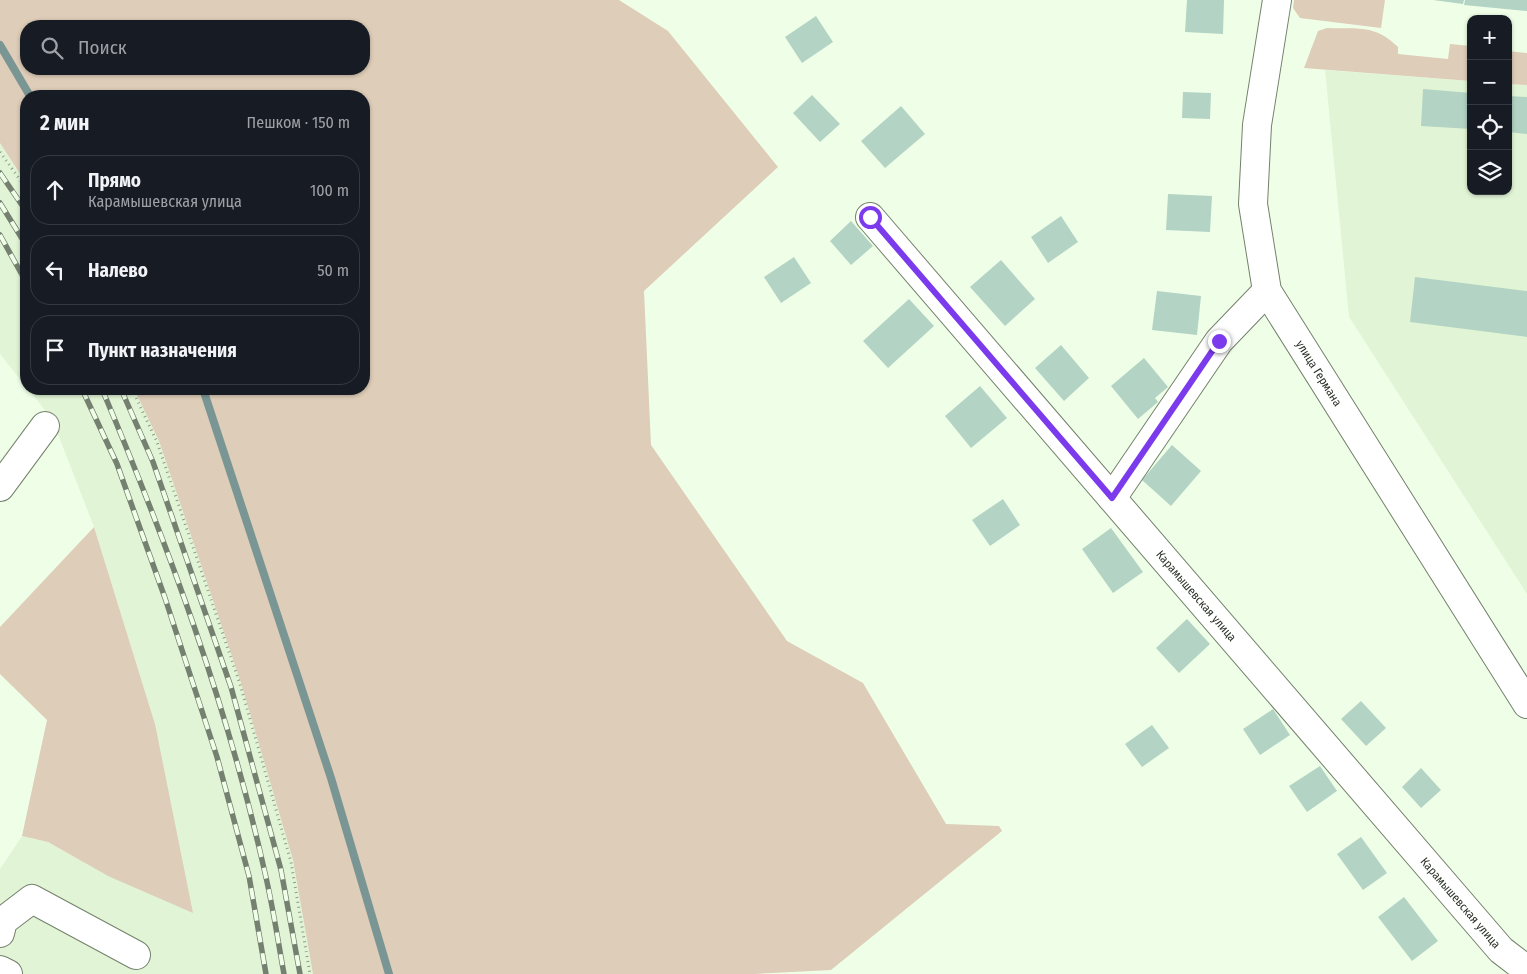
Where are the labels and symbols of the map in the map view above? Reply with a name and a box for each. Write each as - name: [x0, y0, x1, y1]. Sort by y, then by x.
- route start: [859, 206, 882, 229]
- route end: [1208, 330, 1231, 353]
- street label: улица Германа: [1293, 338, 1345, 409]
- street label: Карамышевская улица: [1153, 548, 1239, 644]
- street label: Карамышевская улица: [1417, 855, 1504, 951]

